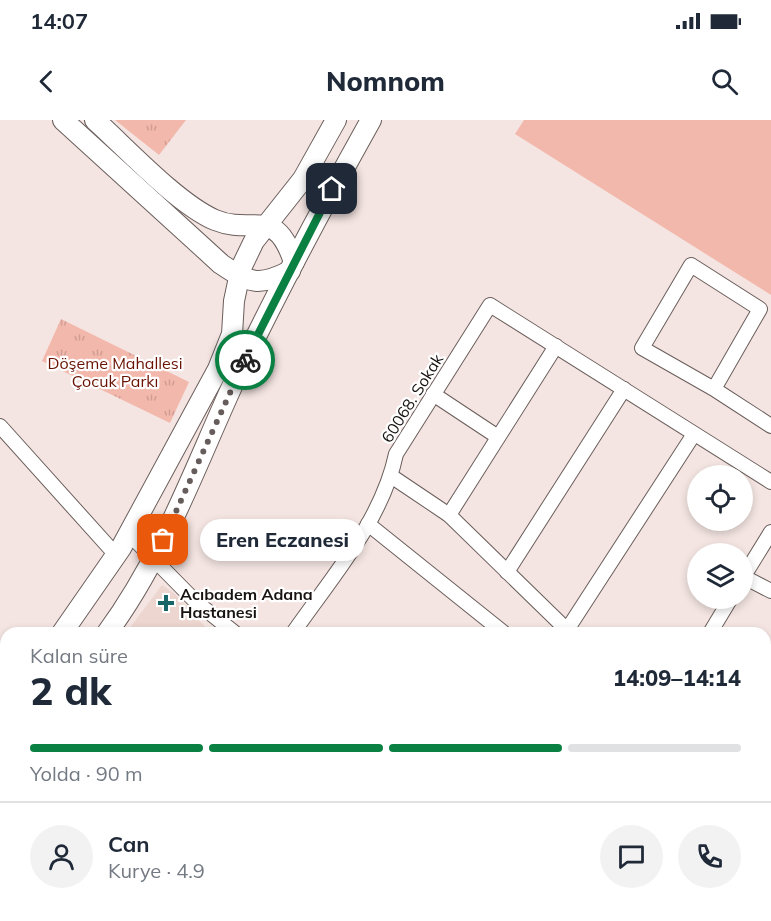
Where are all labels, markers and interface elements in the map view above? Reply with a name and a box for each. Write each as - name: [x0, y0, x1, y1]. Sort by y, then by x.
- text: 14:07: [30, 7, 88, 35]
- text: Nomnom: [326, 64, 445, 98]
- icon: back: [30, 65, 63, 98]
- icon: search: [708, 65, 741, 98]
- pin: [306, 163, 357, 214]
- icon: home: [315, 172, 348, 205]
- courier: [215, 330, 275, 390]
- icon: bike: [229, 344, 262, 377]
- street label: 60068. Sokak: [377, 349, 448, 446]
- park label: Döşeme Mahallesi Çocuk Parkı: [47, 353, 183, 391]
- map controls: [687, 465, 753, 609]
- button: locate: [687, 465, 753, 531]
- pin: [137, 514, 188, 565]
- callout: Eren Eczanesi: [199, 519, 364, 561]
- icon: bag: [146, 523, 179, 556]
- text: Eren Eczanesi: [216, 527, 349, 552]
- button: layers: [687, 543, 753, 609]
- place label: Acıbadem Adana Hastanesi: [180, 584, 313, 622]
- marker: Acıbadem Adana Hastanesi: [157, 594, 175, 612]
- text: Kalan süre: [30, 643, 128, 668]
- text: 14:09–14:14: [613, 664, 741, 692]
- text: 2 dk: [30, 666, 111, 715]
- text: Yolda · 90 m: [30, 761, 143, 786]
- button: person: [30, 825, 93, 888]
- button: chat: [600, 825, 663, 888]
- button: phone: [678, 825, 741, 888]
- text: Can: [108, 830, 150, 858]
- text: Kurye · 4.9: [108, 858, 205, 883]

